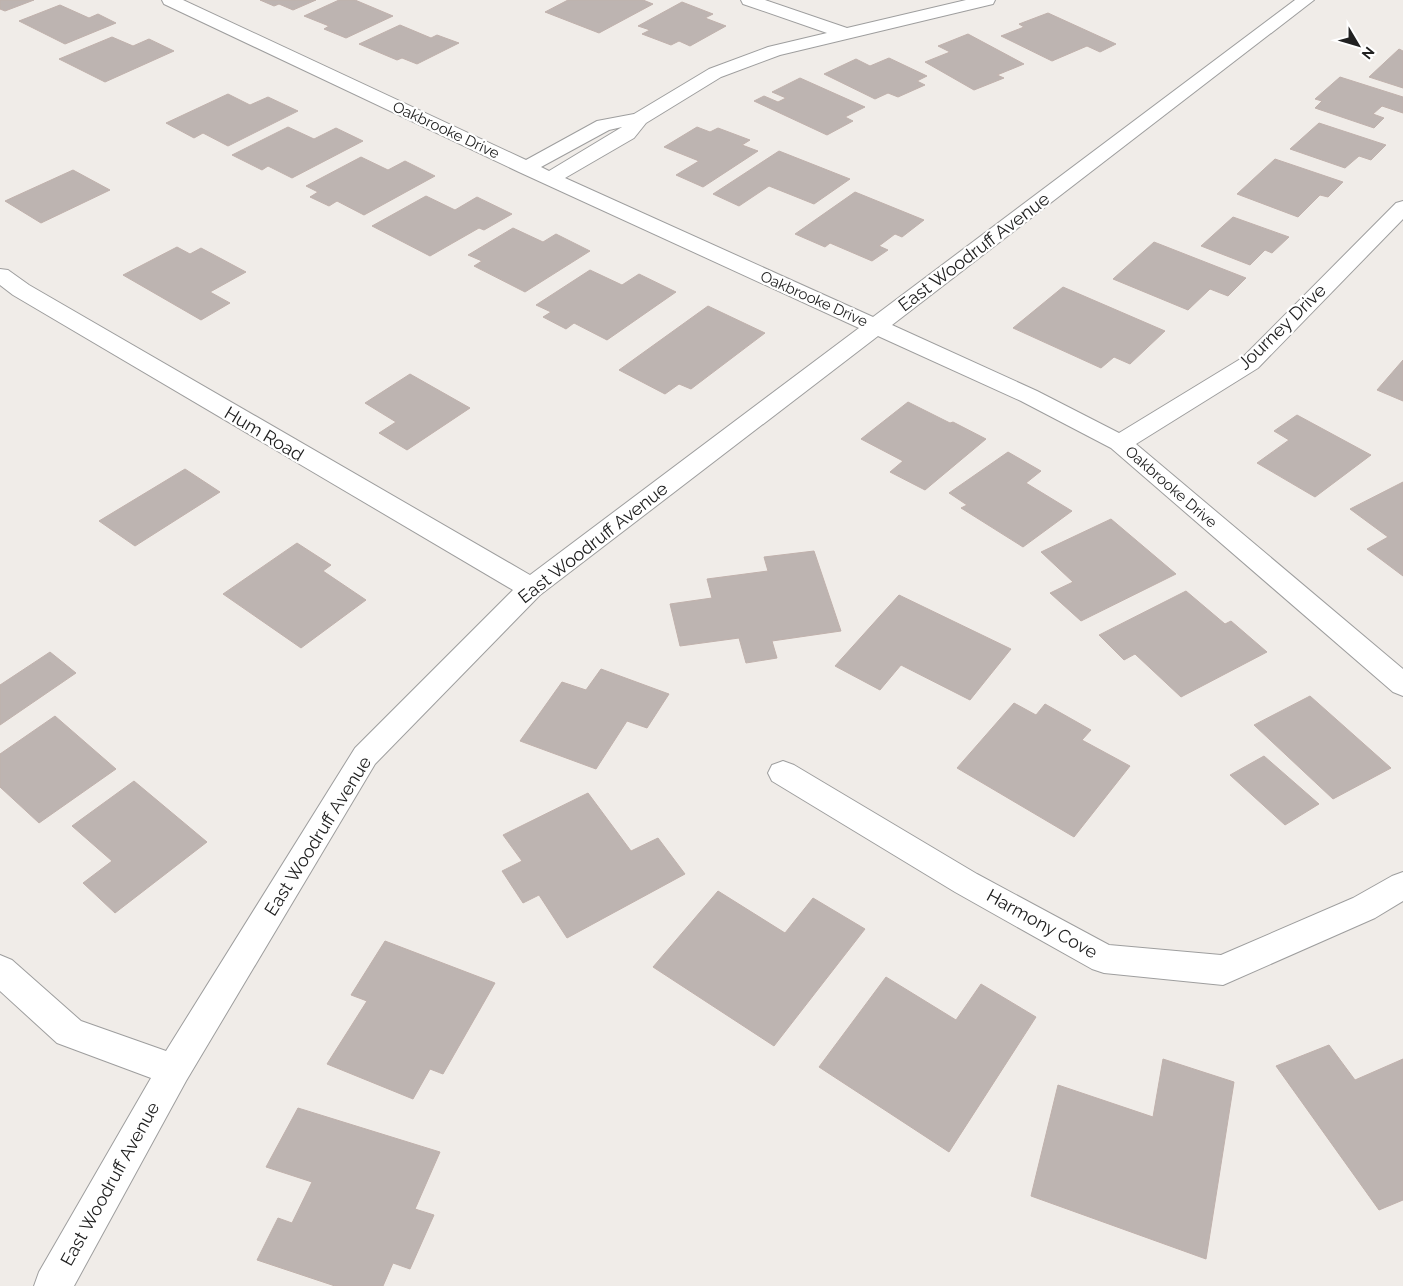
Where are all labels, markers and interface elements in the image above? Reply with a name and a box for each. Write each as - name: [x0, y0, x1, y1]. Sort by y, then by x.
- north arrow: [1333, 20, 1383, 70]
- text: N: [1359, 44, 1378, 62]
- street label: Oakbrooke Drive: [390, 97, 502, 163]
- street label: East Woodruff Avenue: [894, 188, 1054, 315]
- street label: Oakbrooke Drive: [758, 267, 871, 331]
- street label: Journey Drive: [1233, 279, 1330, 374]
- street label: Hum Road: [221, 402, 308, 465]
- street label: Oakbrooke Drive: [1122, 442, 1221, 532]
- street label: East Woodruff Avenue: [514, 477, 672, 608]
- street label: East Woodruff Avenue: [260, 752, 375, 919]
- street label: Harmony Cove: [983, 884, 1102, 963]
- street label: East Woodruff Avenue: [56, 1098, 164, 1269]

